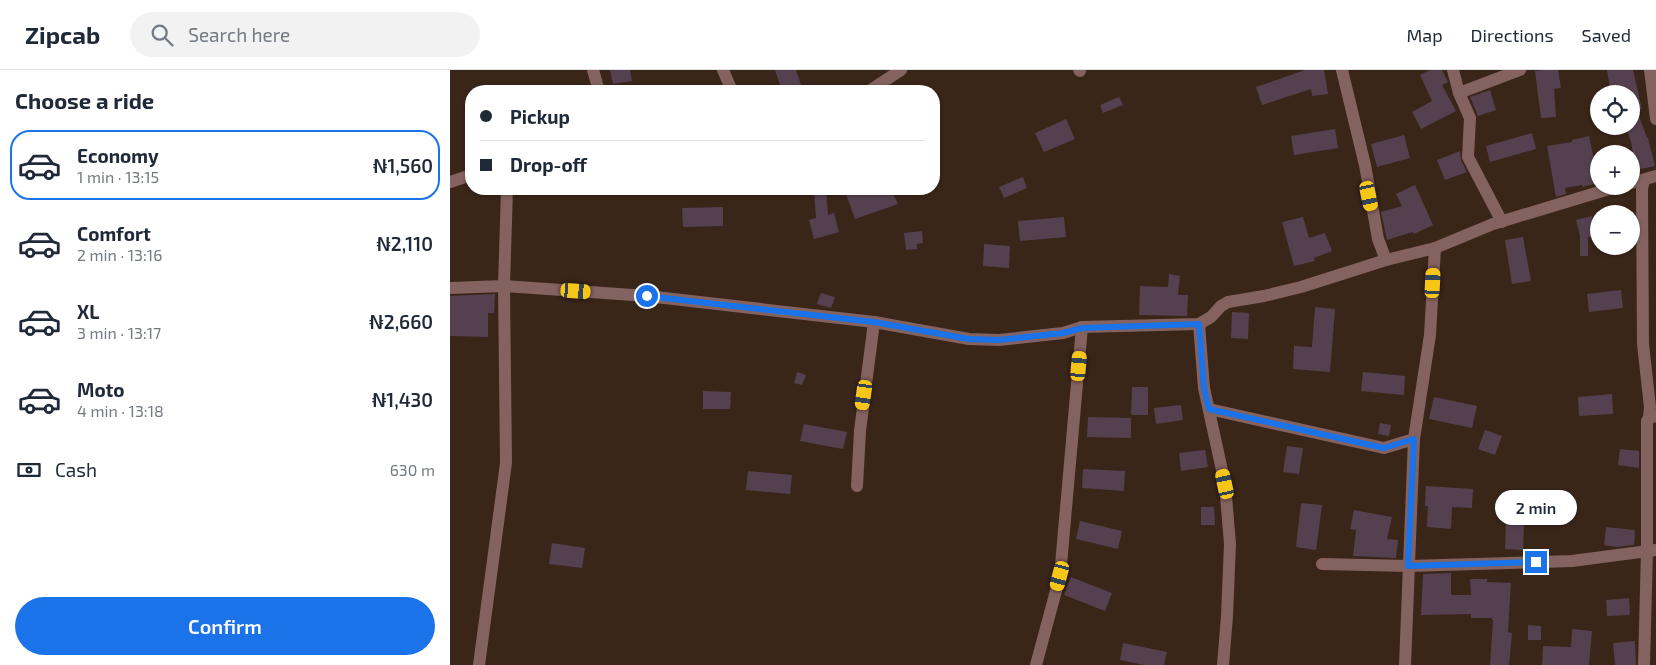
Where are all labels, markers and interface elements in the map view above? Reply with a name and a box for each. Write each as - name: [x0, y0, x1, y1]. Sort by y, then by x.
- search box: [130, 12, 480, 57]
- text: Zipcab: [25, 20, 100, 49]
- icon: search: [148, 21, 176, 49]
- text: Search here: [188, 23, 290, 46]
- text: Map: [1406, 24, 1443, 46]
- text: Directions: [1471, 24, 1554, 46]
- text: Saved: [1582, 24, 1631, 46]
- map controls: [1590, 85, 1640, 255]
- button: locate: [1590, 85, 1640, 135]
- text: Choose a ride: [15, 87, 154, 113]
- text: Pickup: [510, 105, 570, 128]
- icon: car: [17, 143, 62, 188]
- text: Economy: [77, 144, 159, 167]
- button: +: [1590, 145, 1640, 195]
- text: Drop-off: [510, 153, 587, 176]
- text: ₦1,560: [373, 154, 433, 177]
- text: 1 min · 13:15: [77, 167, 159, 186]
- car: [1358, 180, 1379, 212]
- button: −: [1590, 205, 1640, 255]
- icon: car: [17, 221, 62, 266]
- text: Comfort: [77, 222, 151, 245]
- text: ₦2,110: [376, 232, 433, 255]
- text: 2 min · 13:16: [77, 245, 162, 264]
- car: [1424, 268, 1441, 298]
- car: [560, 282, 591, 300]
- route start: [636, 285, 658, 307]
- icon: car: [17, 299, 62, 344]
- text: XL: [77, 300, 99, 323]
- text: ₦2,660: [369, 310, 433, 333]
- text: 3 min · 13:17: [77, 323, 161, 342]
- car: [1070, 350, 1087, 382]
- icon: car: [17, 377, 62, 422]
- text: Moto: [77, 378, 125, 401]
- car: [854, 379, 873, 411]
- text: ₦1,430: [372, 388, 433, 411]
- text: 4 min · 13:18: [77, 401, 164, 420]
- icon: cash: [15, 456, 43, 484]
- text: Cash: [55, 458, 97, 481]
- text: 630 m: [390, 460, 435, 479]
- car: [1214, 468, 1235, 500]
- callout: 2 min: [1495, 490, 1577, 524]
- text: 2 min: [1516, 498, 1556, 517]
- route end: [1525, 551, 1547, 573]
- car: [1048, 560, 1071, 592]
- button: Confirm: [15, 597, 435, 655]

